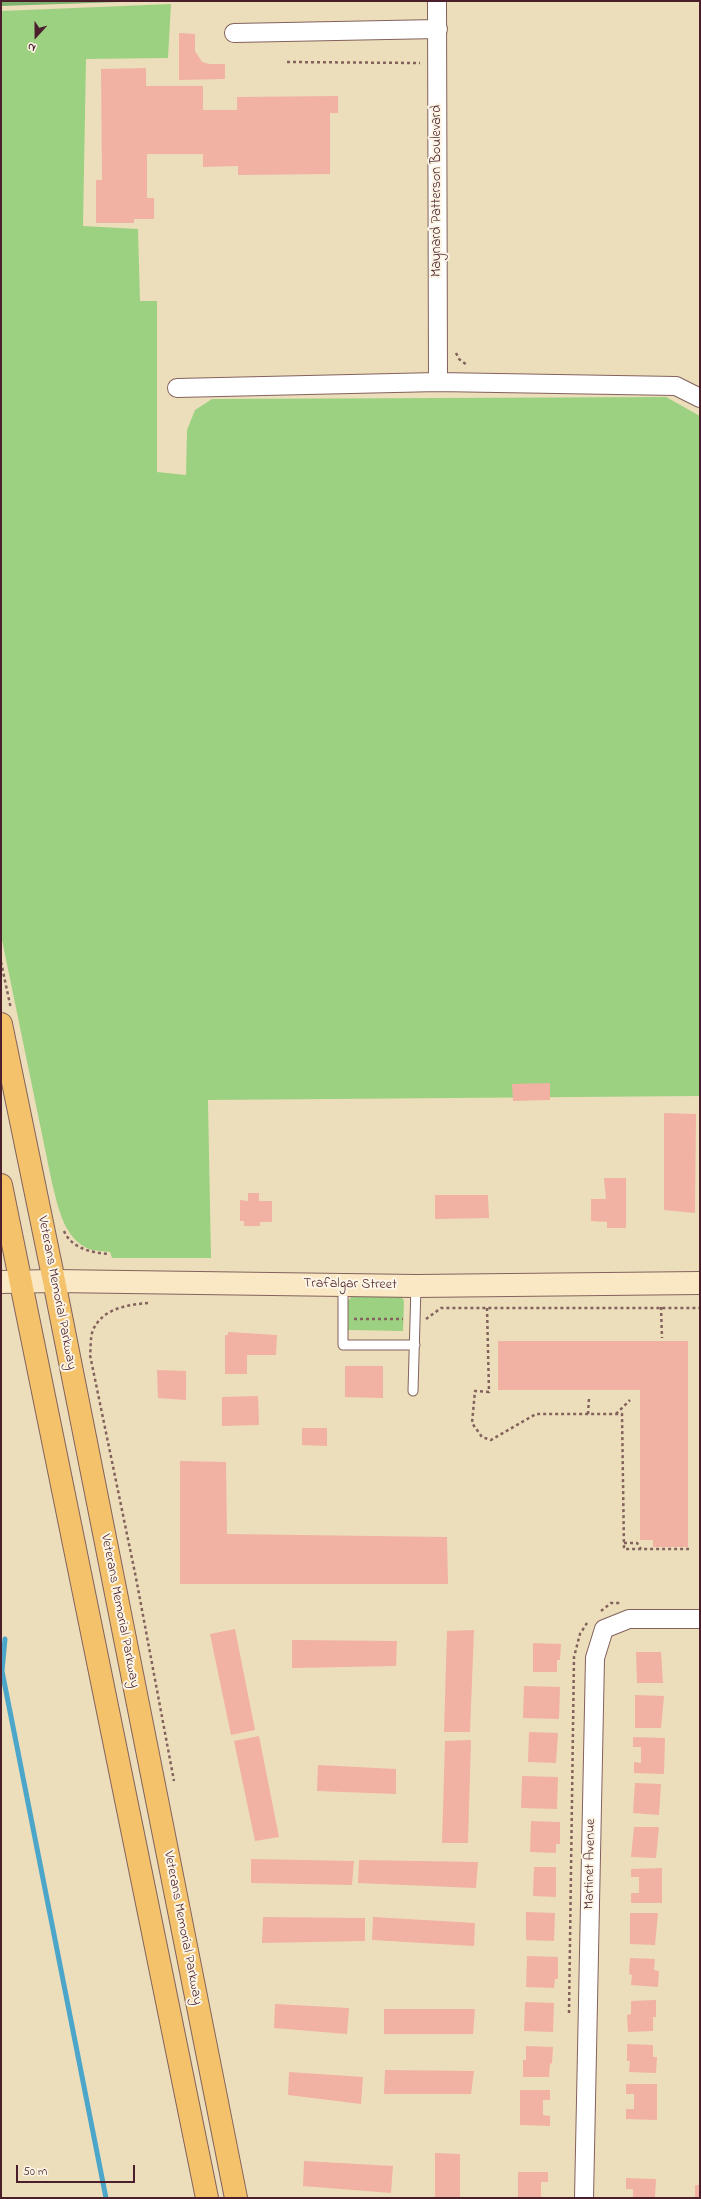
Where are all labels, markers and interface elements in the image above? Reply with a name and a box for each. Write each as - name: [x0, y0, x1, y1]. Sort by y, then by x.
- north arrow: [16, 16, 56, 56]
- text: N: [25, 38, 38, 56]
- street label: Maynard Patterson Boulevard: [430, 105, 446, 277]
- street label: Veterans Memorial Parkway: [33, 1215, 79, 1371]
- street label: Trafalgar Street: [303, 1276, 397, 1294]
- street label: Veterans Memorial Parkway: [96, 1533, 142, 1689]
- street label: Martinet Avenue: [582, 1818, 600, 1910]
- street label: Veterans Memorial Parkway: [159, 1850, 205, 2006]
- scale bar: [18, 2157, 137, 2183]
- text: 50 m: [23, 2163, 47, 2181]

